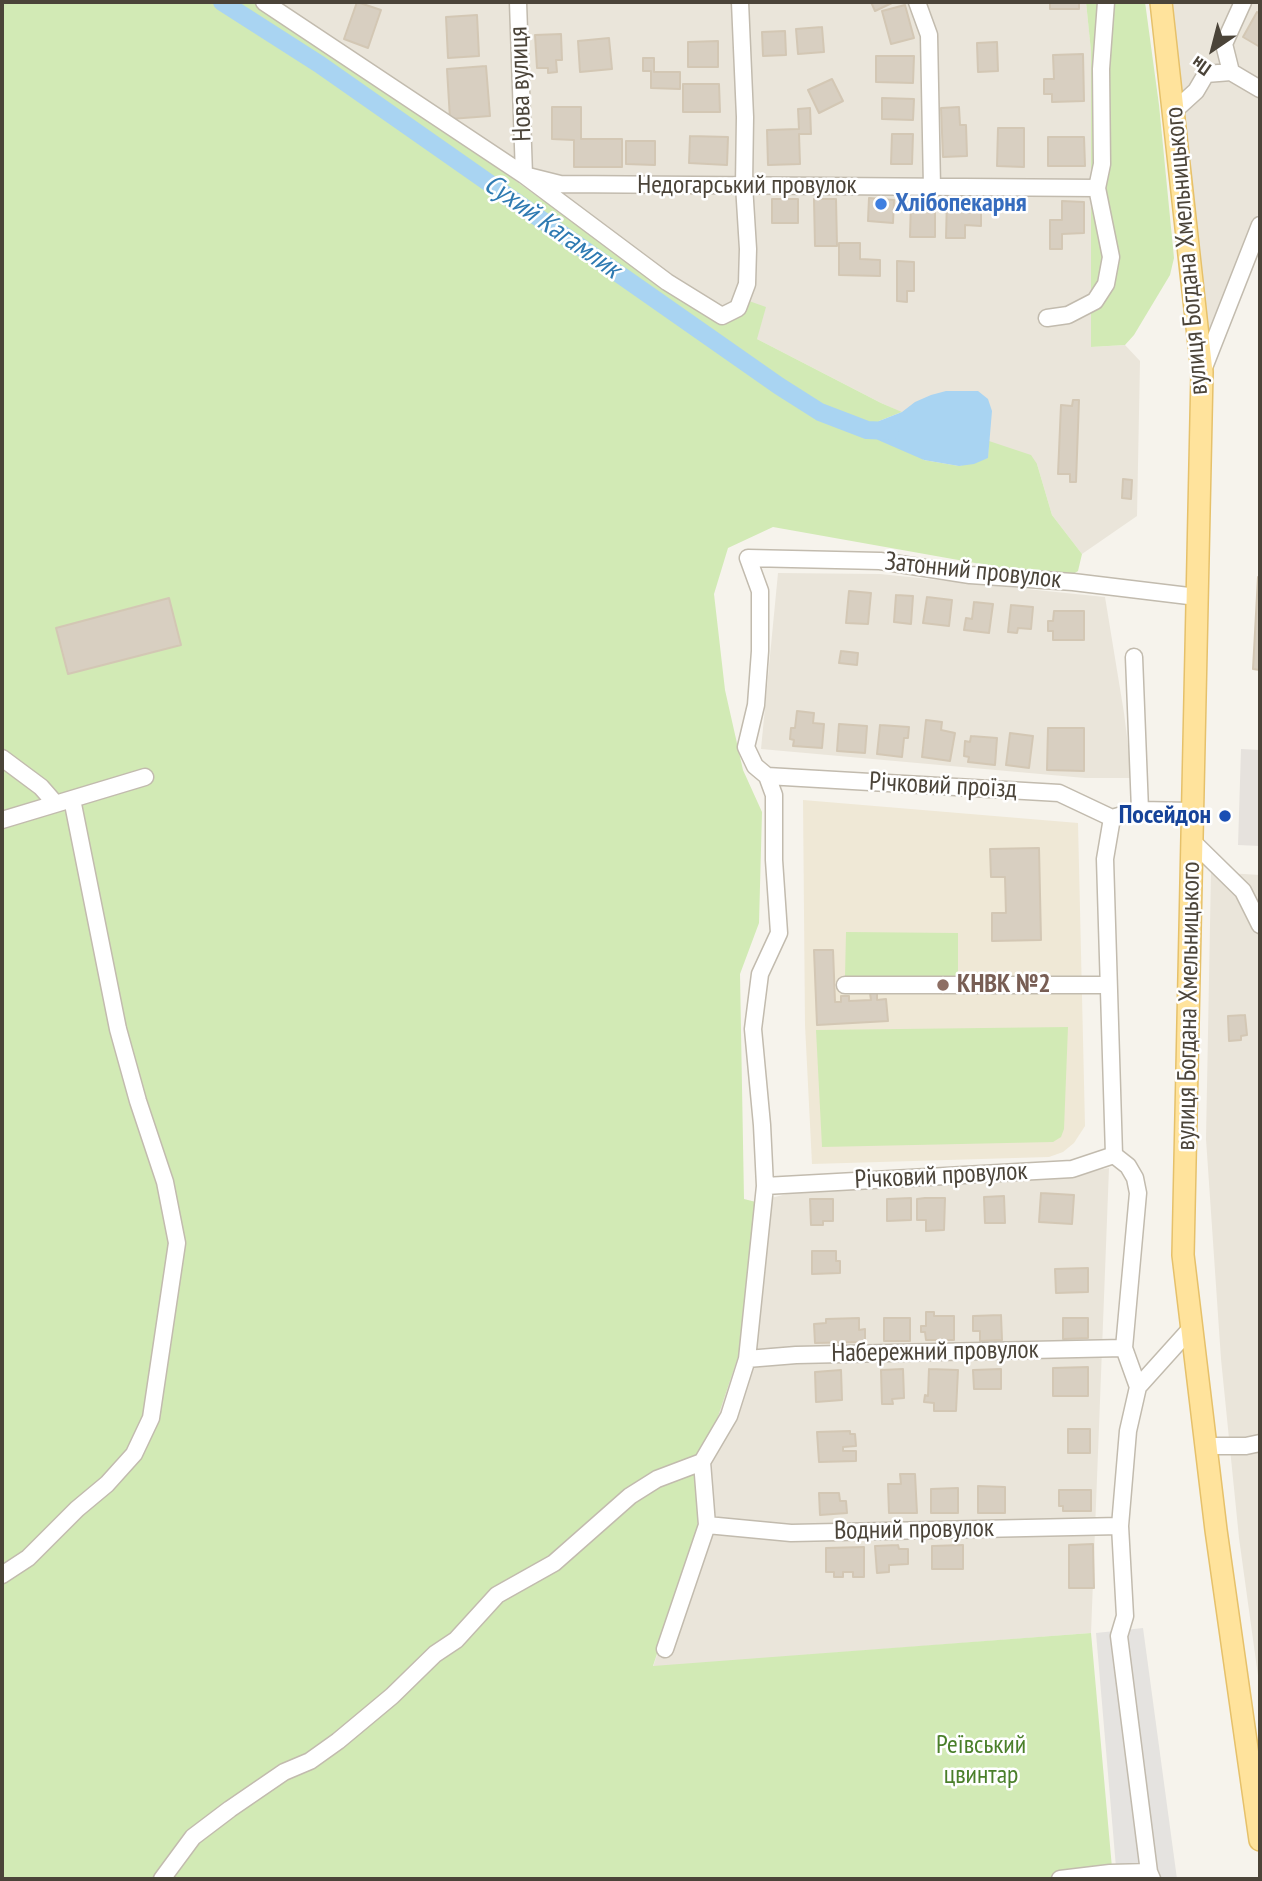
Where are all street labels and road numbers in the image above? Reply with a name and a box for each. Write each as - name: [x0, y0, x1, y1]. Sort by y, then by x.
- street label: Нова вулиця: [503, 26, 539, 142]
- street label: вулиця Богдана Хмельницького: [1159, 106, 1215, 396]
- street label: Недогарський провулок: [637, 170, 857, 202]
- street label: Затонний провулок: [883, 546, 1063, 596]
- street label: Річковий проїзд: [868, 767, 1018, 805]
- street label: вулиця Богдана Хмельницького: [1171, 861, 1207, 1151]
- street label: Річковий провулок: [854, 1156, 1028, 1196]
- street label: Набережний провулок: [831, 1335, 1039, 1369]
- street label: Водний провулок: [834, 1513, 994, 1547]

